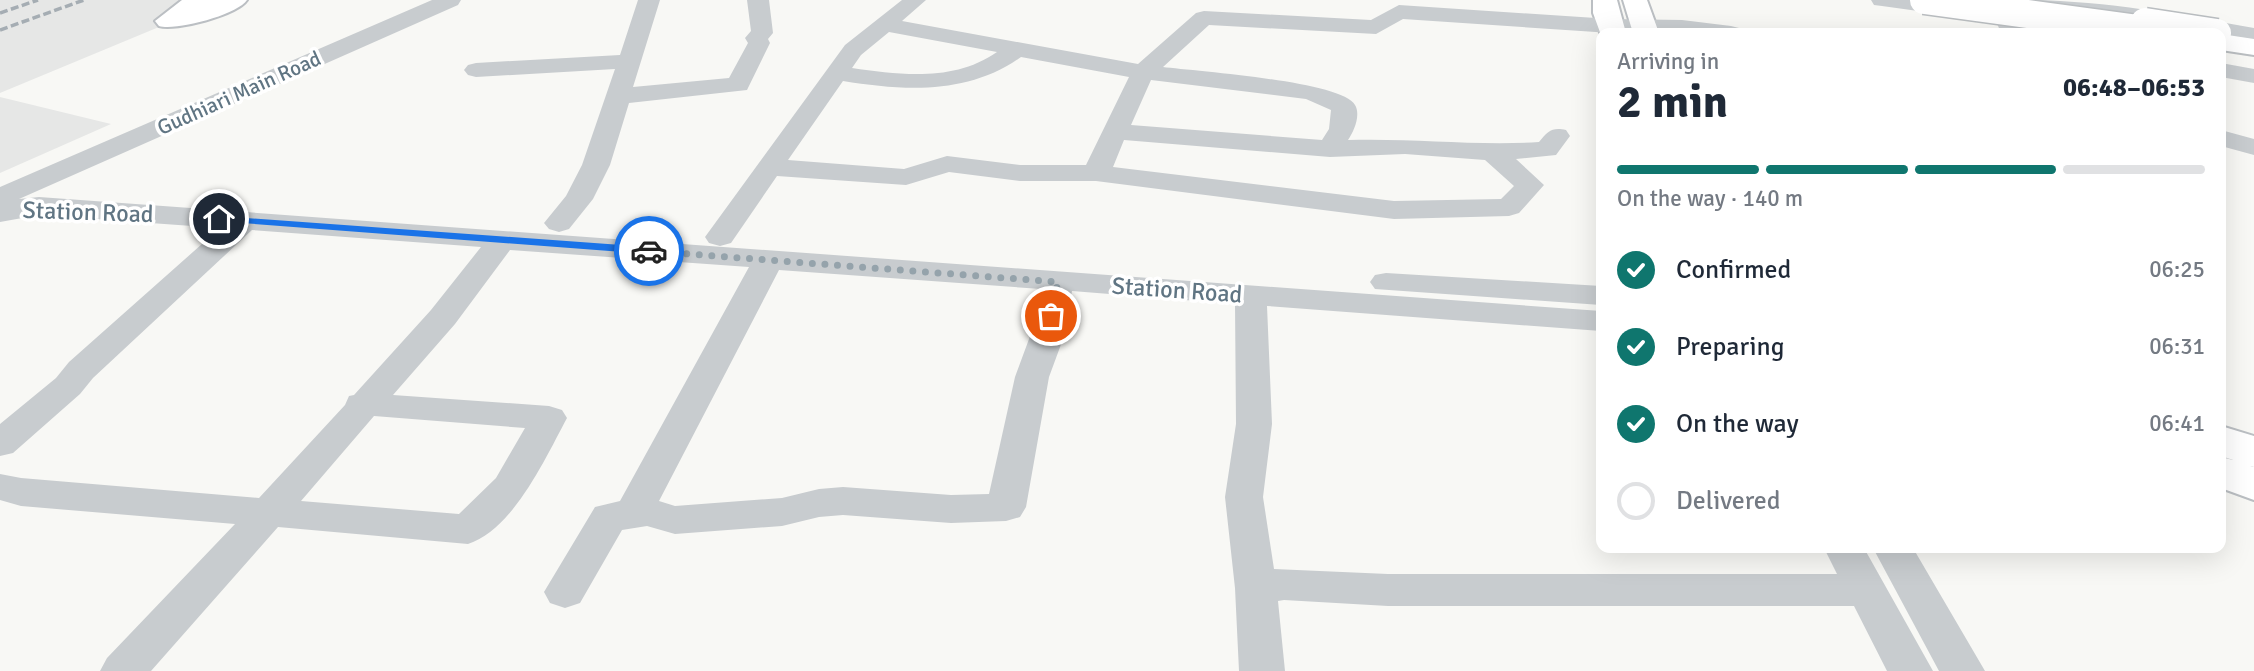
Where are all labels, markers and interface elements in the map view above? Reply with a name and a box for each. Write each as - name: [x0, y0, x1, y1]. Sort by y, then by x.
- street label: Gudhiari Main Road: [153, 45, 325, 141]
- text: Arriving in: [1617, 47, 1719, 76]
- text: 06:48–06:53: [2063, 72, 2205, 104]
- text: 2 min: [1617, 74, 1728, 130]
- text: On the way · 140 m: [1617, 184, 1803, 213]
- pin: [189, 189, 249, 249]
- street label: Station Road: [22, 195, 154, 229]
- icon: home: [200, 200, 238, 238]
- courier: [614, 216, 684, 286]
- icon: car: [630, 232, 668, 270]
- icon: check: [1617, 251, 1655, 289]
- text: Confirmed: [1676, 254, 1791, 286]
- text: 06:25: [2149, 255, 2205, 284]
- street label: Station Road: [1111, 270, 1243, 310]
- pin: [1021, 286, 1081, 346]
- icon: bag: [1032, 297, 1070, 335]
- icon: check: [1617, 328, 1655, 366]
- text: Preparing: [1676, 331, 1784, 363]
- text: 06:31: [2149, 332, 2205, 361]
- icon: check: [1617, 405, 1655, 443]
- text: On the way: [1676, 408, 1799, 440]
- text: 06:41: [2149, 409, 2205, 438]
- text: Delivered: [1676, 485, 1781, 517]

